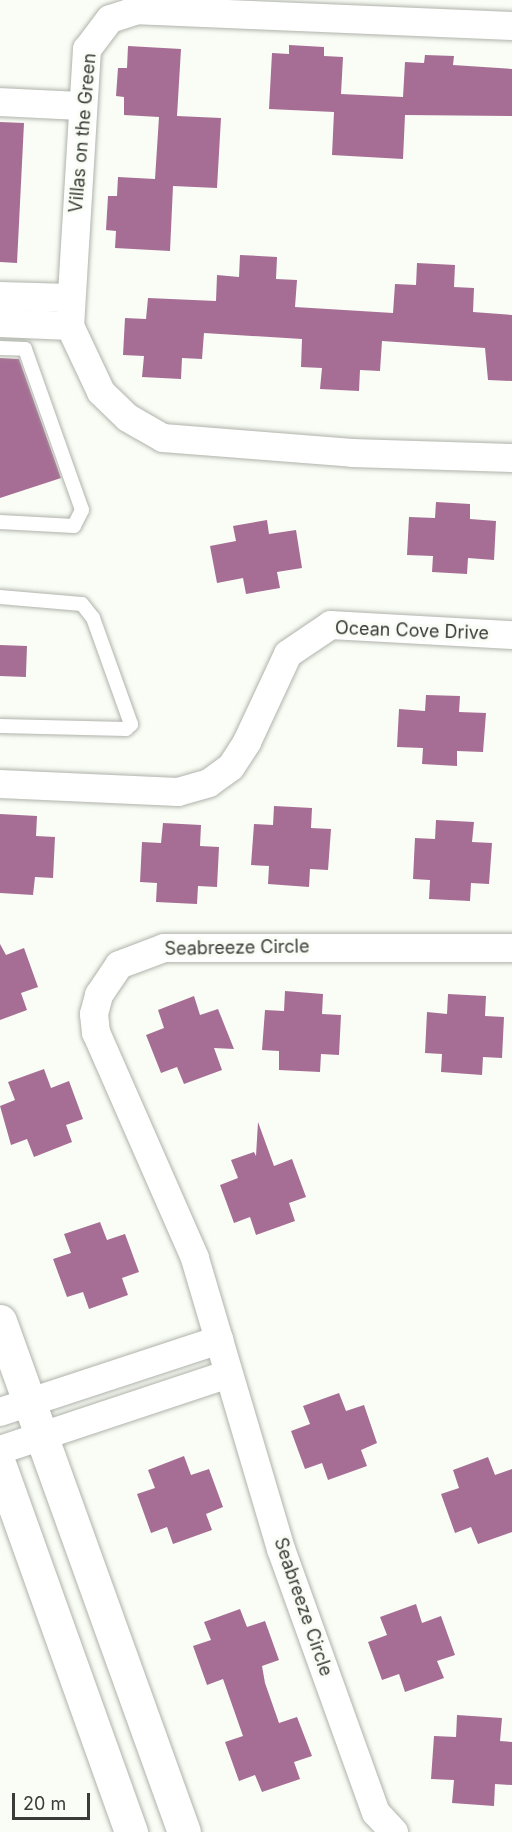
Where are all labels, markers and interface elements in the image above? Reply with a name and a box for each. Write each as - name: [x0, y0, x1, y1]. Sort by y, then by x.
- street label: Villas on the Green: [65, 52, 101, 214]
- street label: Ocean Cove Drive: [335, 618, 489, 644]
- street label: Seabreeze Circle: [164, 936, 310, 960]
- street label: Seabreeze Circle: [269, 1535, 337, 1679]
- scale bar: [15, 1781, 93, 1819]
- text: 20 m: [23, 1793, 66, 1814]

